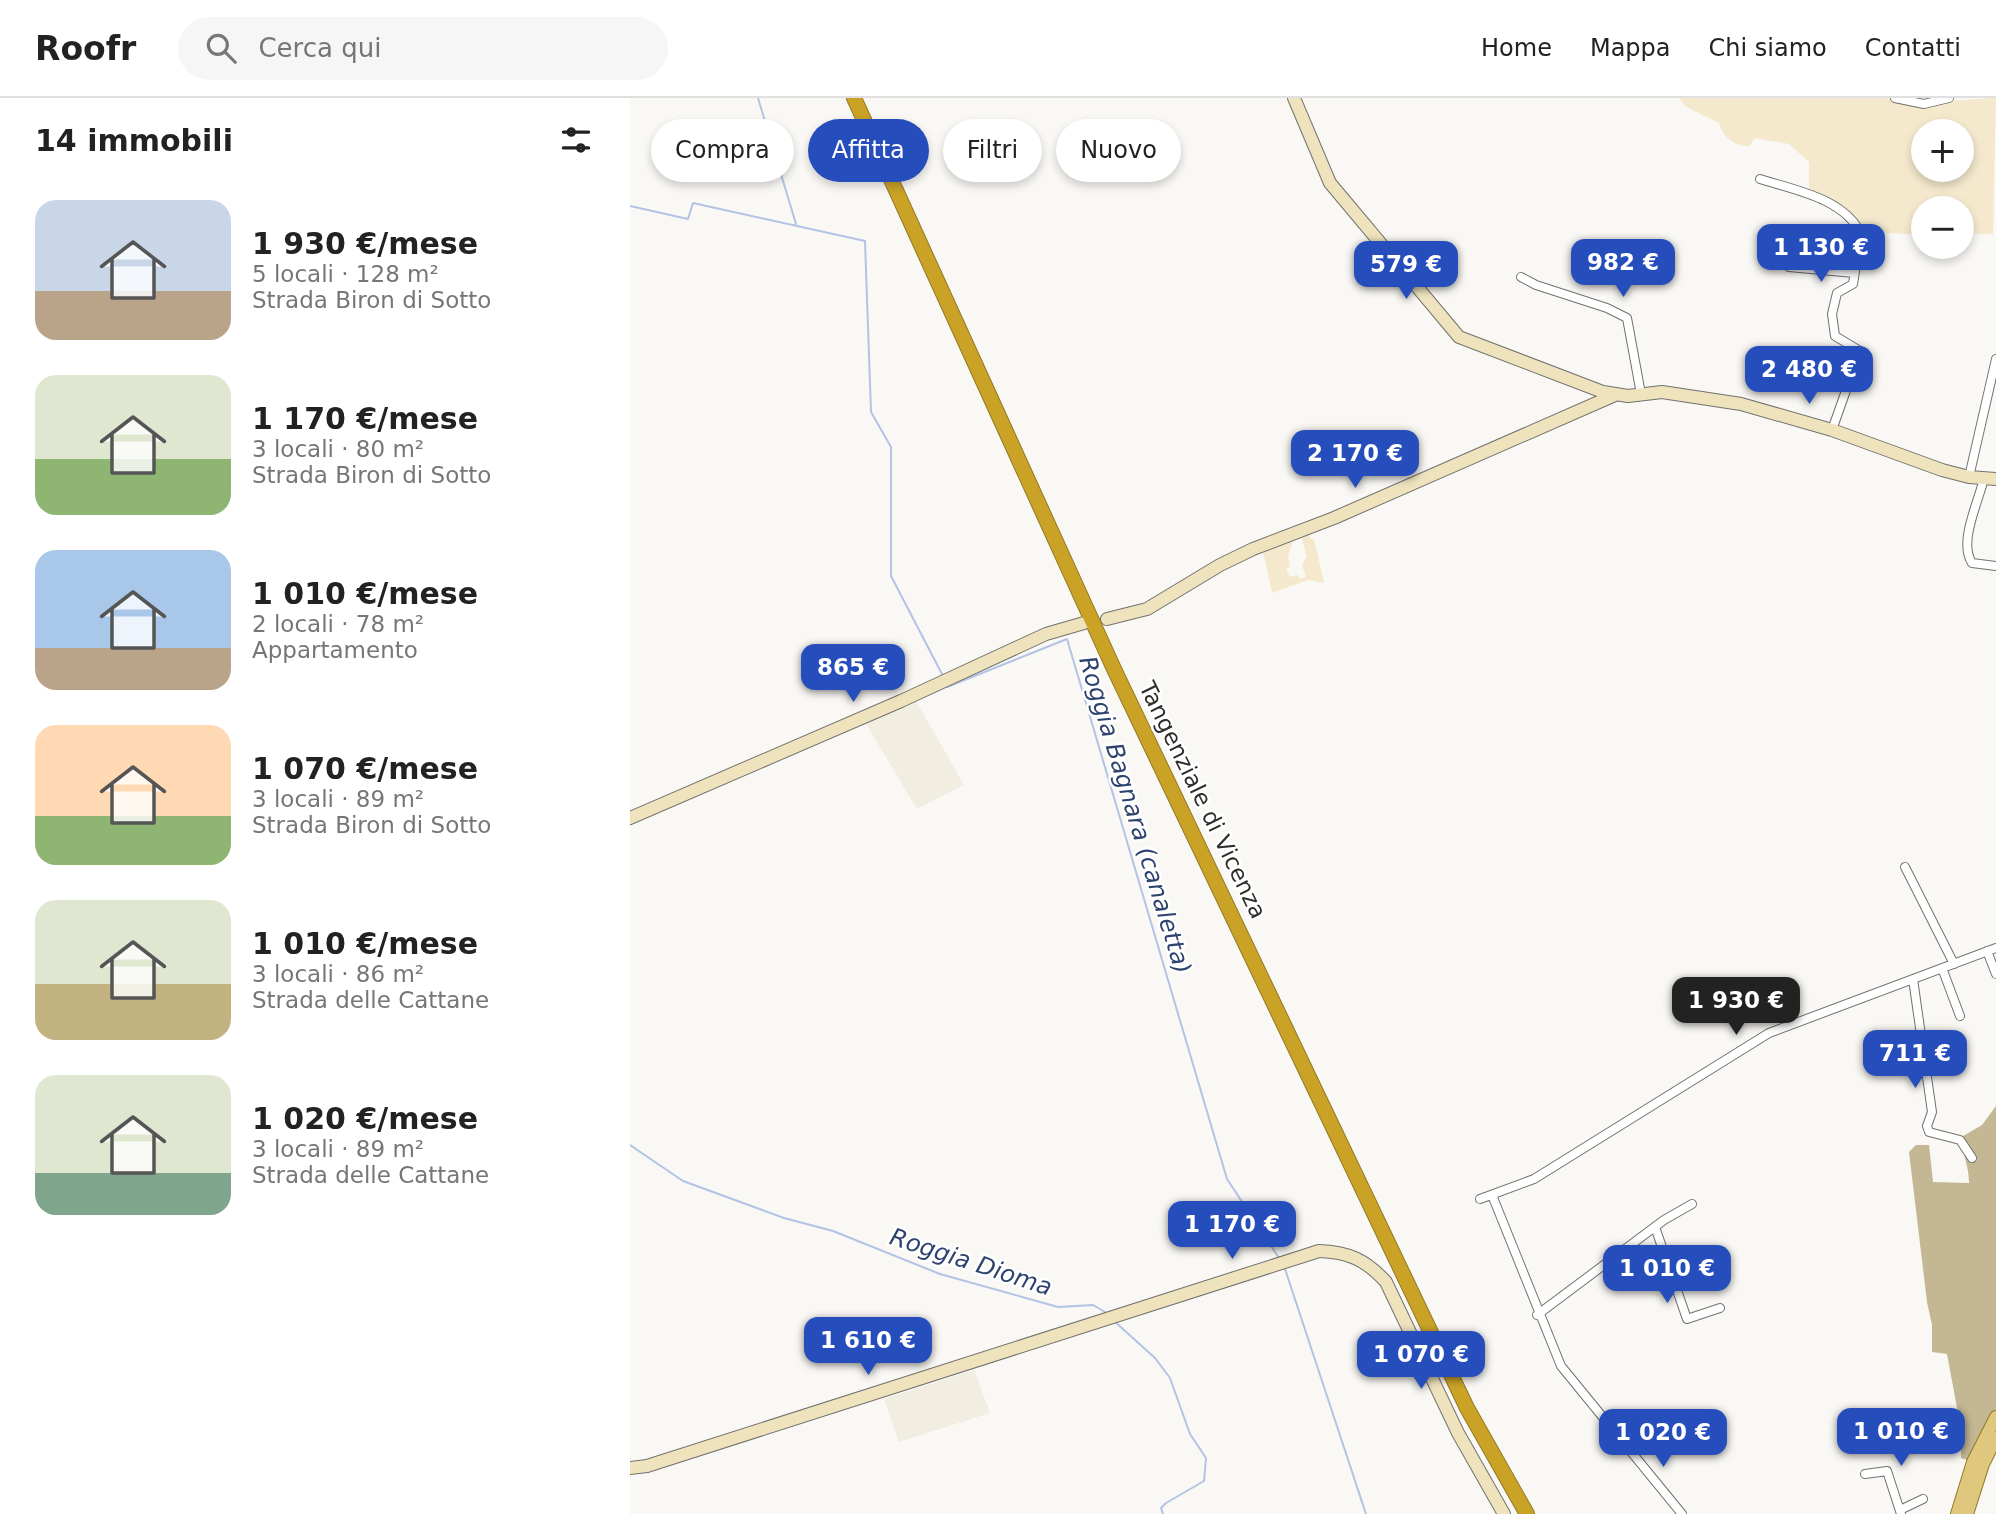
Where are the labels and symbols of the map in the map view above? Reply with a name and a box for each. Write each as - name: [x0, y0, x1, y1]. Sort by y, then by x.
- pin: 1 130 €: [1756, 225, 1886, 284]
- pin: 982 €: [1574, 240, 1672, 299]
- pin: 579 €: [1357, 242, 1455, 301]
- pin: 2 480 €: [1744, 346, 1874, 406]
- pin: 2 170 €: [1290, 430, 1420, 490]
- pin: 865 €: [804, 644, 902, 704]
- water label: Roggia Bagnara (canaletta): [1073, 653, 1197, 977]
- street label: Tangenziale di Vicenza: [1134, 677, 1272, 923]
- pin: 1 930 €: [1671, 978, 1801, 1037]
- pin: 711 €: [1866, 1030, 1964, 1090]
- pin: 1 170 €: [1167, 1202, 1297, 1261]
- water label: Roggia Dioma: [886, 1223, 1056, 1301]
- pin: 1 010 €: [1602, 1246, 1732, 1305]
- pin: 1 610 €: [803, 1318, 933, 1377]
- pin: 1 070 €: [1356, 1332, 1486, 1391]
- pin: 1 010 €: [1836, 1408, 1966, 1468]
- pin: 1 020 €: [1598, 1410, 1728, 1469]

